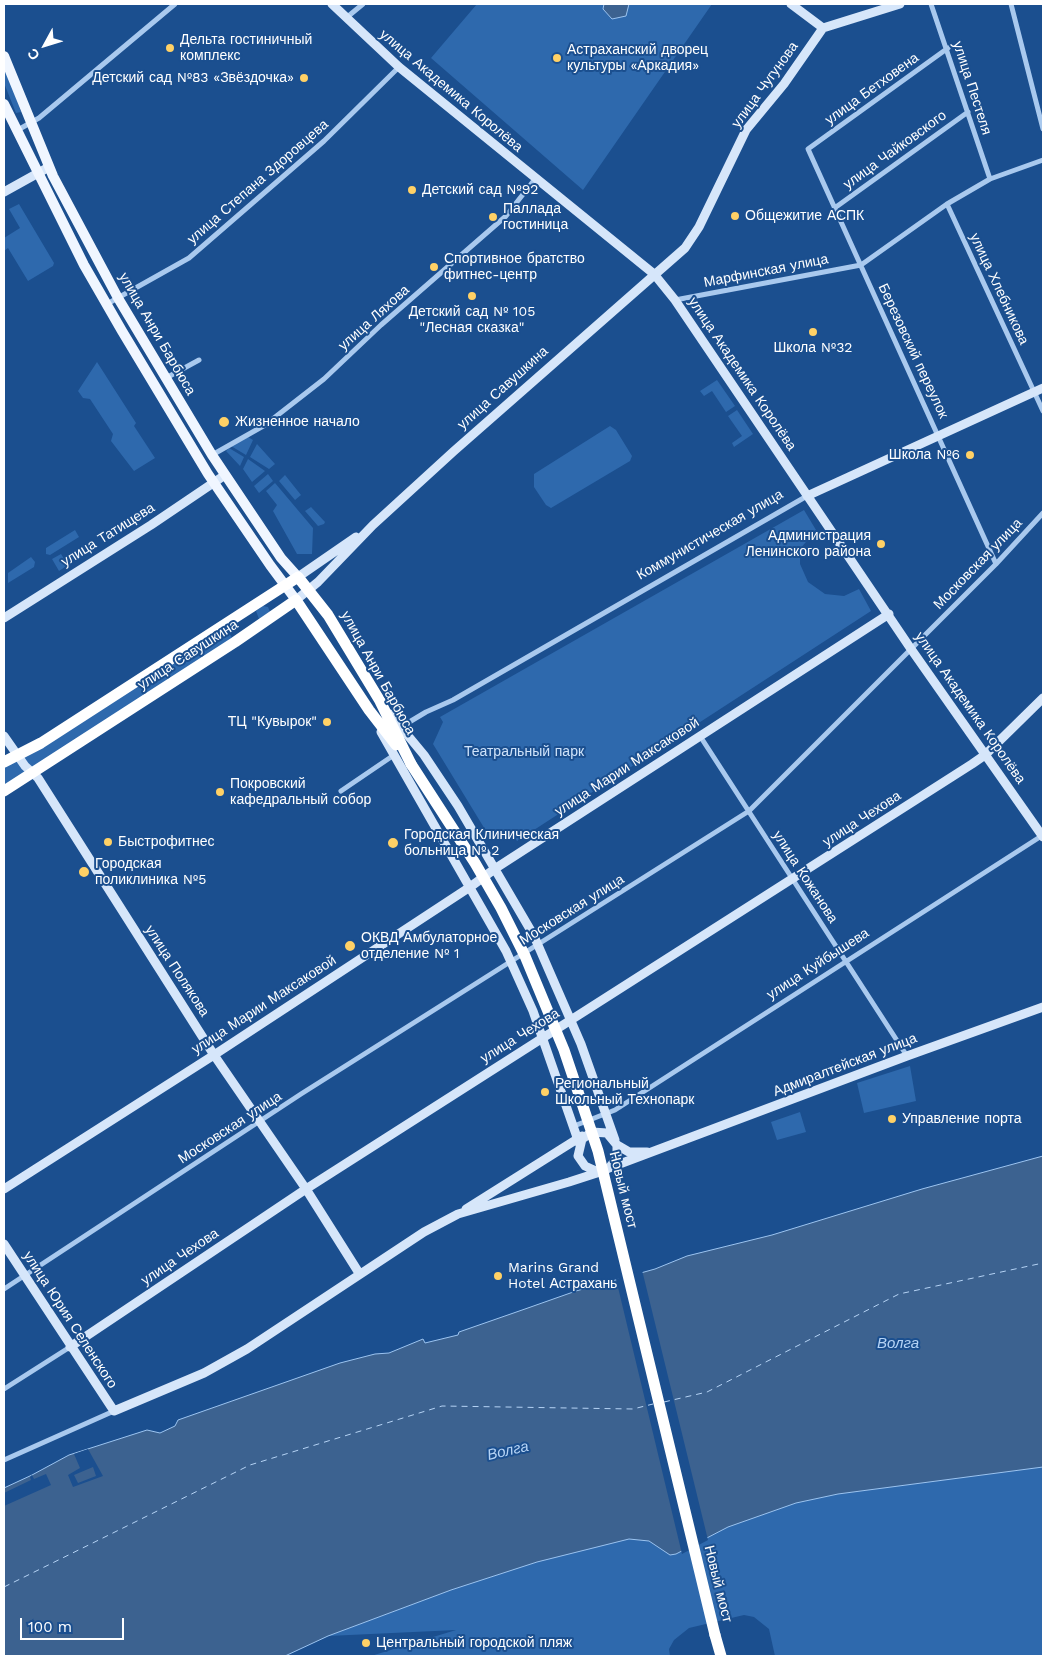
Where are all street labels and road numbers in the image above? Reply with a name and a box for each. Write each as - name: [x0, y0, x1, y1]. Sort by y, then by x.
- street label: улица Академика Королёва: [376, 26, 526, 156]
- street label: улица Чугунова: [728, 39, 802, 131]
- street label: улица Пестеля: [949, 39, 995, 137]
- street label: улица Бетховена: [822, 49, 922, 129]
- street label: улица Чайковского: [840, 107, 950, 193]
- street label: улица Степана Здоровцева: [184, 116, 332, 248]
- street label: улица Хлебникова: [966, 231, 1032, 347]
- street label: Марфинская улица: [702, 251, 830, 291]
- street label: улица Анри Барбюса: [115, 270, 199, 398]
- street label: Березовский переулок: [874, 281, 952, 421]
- street label: улица Ляхова: [335, 282, 413, 354]
- street label: улица Академика Королёва: [684, 294, 800, 454]
- street label: улица Савушкина: [454, 343, 552, 433]
- street label: Коммунистическая улица: [634, 486, 786, 584]
- street label: улица Татищева: [58, 499, 158, 571]
- street label: Московская улица: [930, 515, 1026, 613]
- street label: улица Анри Барбюса: [337, 608, 419, 738]
- street label: улица Савушкина: [135, 616, 241, 694]
- street label: улица Академика Королёва: [911, 629, 1029, 787]
- street label: улица Марии Максаковой: [552, 714, 702, 820]
- street label: улица Чехова: [820, 788, 904, 850]
- street label: улица Кожанова: [769, 828, 841, 926]
- street label: Московская улица: [517, 871, 627, 949]
- street label: улица Полякова: [141, 922, 213, 1020]
- street label: улица Куйбышева: [764, 925, 872, 1003]
- street label: улица Марии Максаковой: [189, 952, 339, 1058]
- street label: улица Чехова: [477, 1005, 563, 1067]
- street label: Адмиралтейская улица: [771, 1030, 919, 1100]
- street label: Московская улица: [175, 1088, 285, 1168]
- street label: Новый мост: [605, 1150, 641, 1230]
- street label: улица Чехова: [138, 1225, 222, 1289]
- street label: улица Юрия Селенского: [19, 1248, 121, 1392]
- street label: Новый мост: [700, 1544, 736, 1624]

